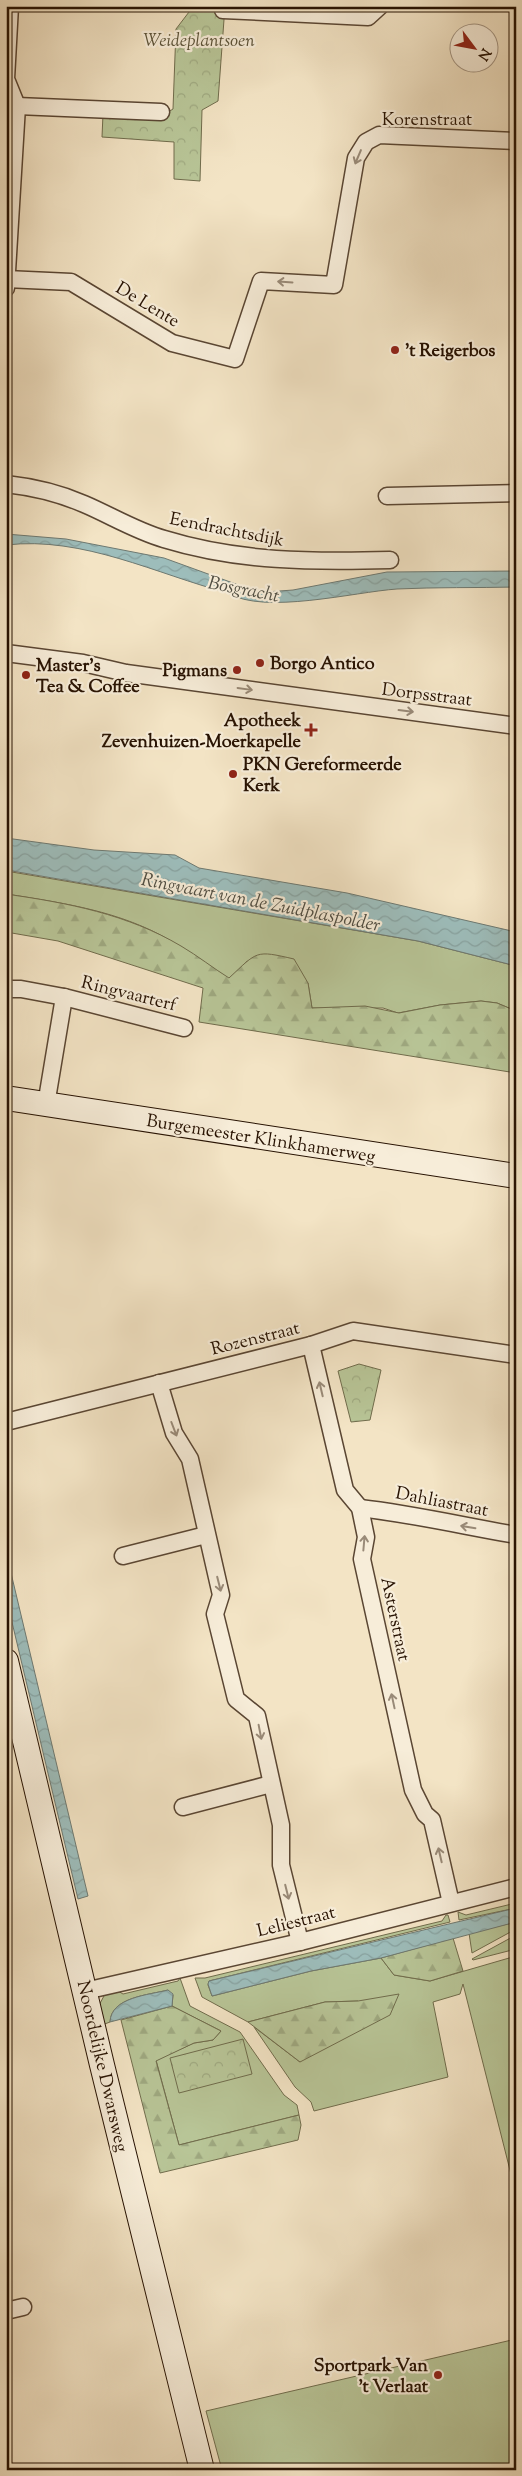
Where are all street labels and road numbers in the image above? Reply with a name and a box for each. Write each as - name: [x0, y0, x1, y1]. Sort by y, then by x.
- street label: Korenstraat: [382, 108, 472, 134]
- street label: De Lente: [110, 276, 184, 335]
- street label: Eendrachtsdijk: [167, 507, 286, 555]
- street label: Dorpsstraat: [380, 678, 473, 714]
- street label: Ringvaarterf: [78, 971, 180, 1020]
- street label: Burgemeester Klinkhamerweg: [144, 1109, 377, 1171]
- street label: Rozenstraat: [208, 1316, 303, 1364]
- street label: Dahliastraat: [393, 1481, 490, 1525]
- street label: Asterstraat: [372, 1575, 416, 1664]
- street label: Leliestraat: [254, 1901, 339, 1945]
- street label: Noordelijke Dwarsweg: [69, 1978, 133, 2155]

